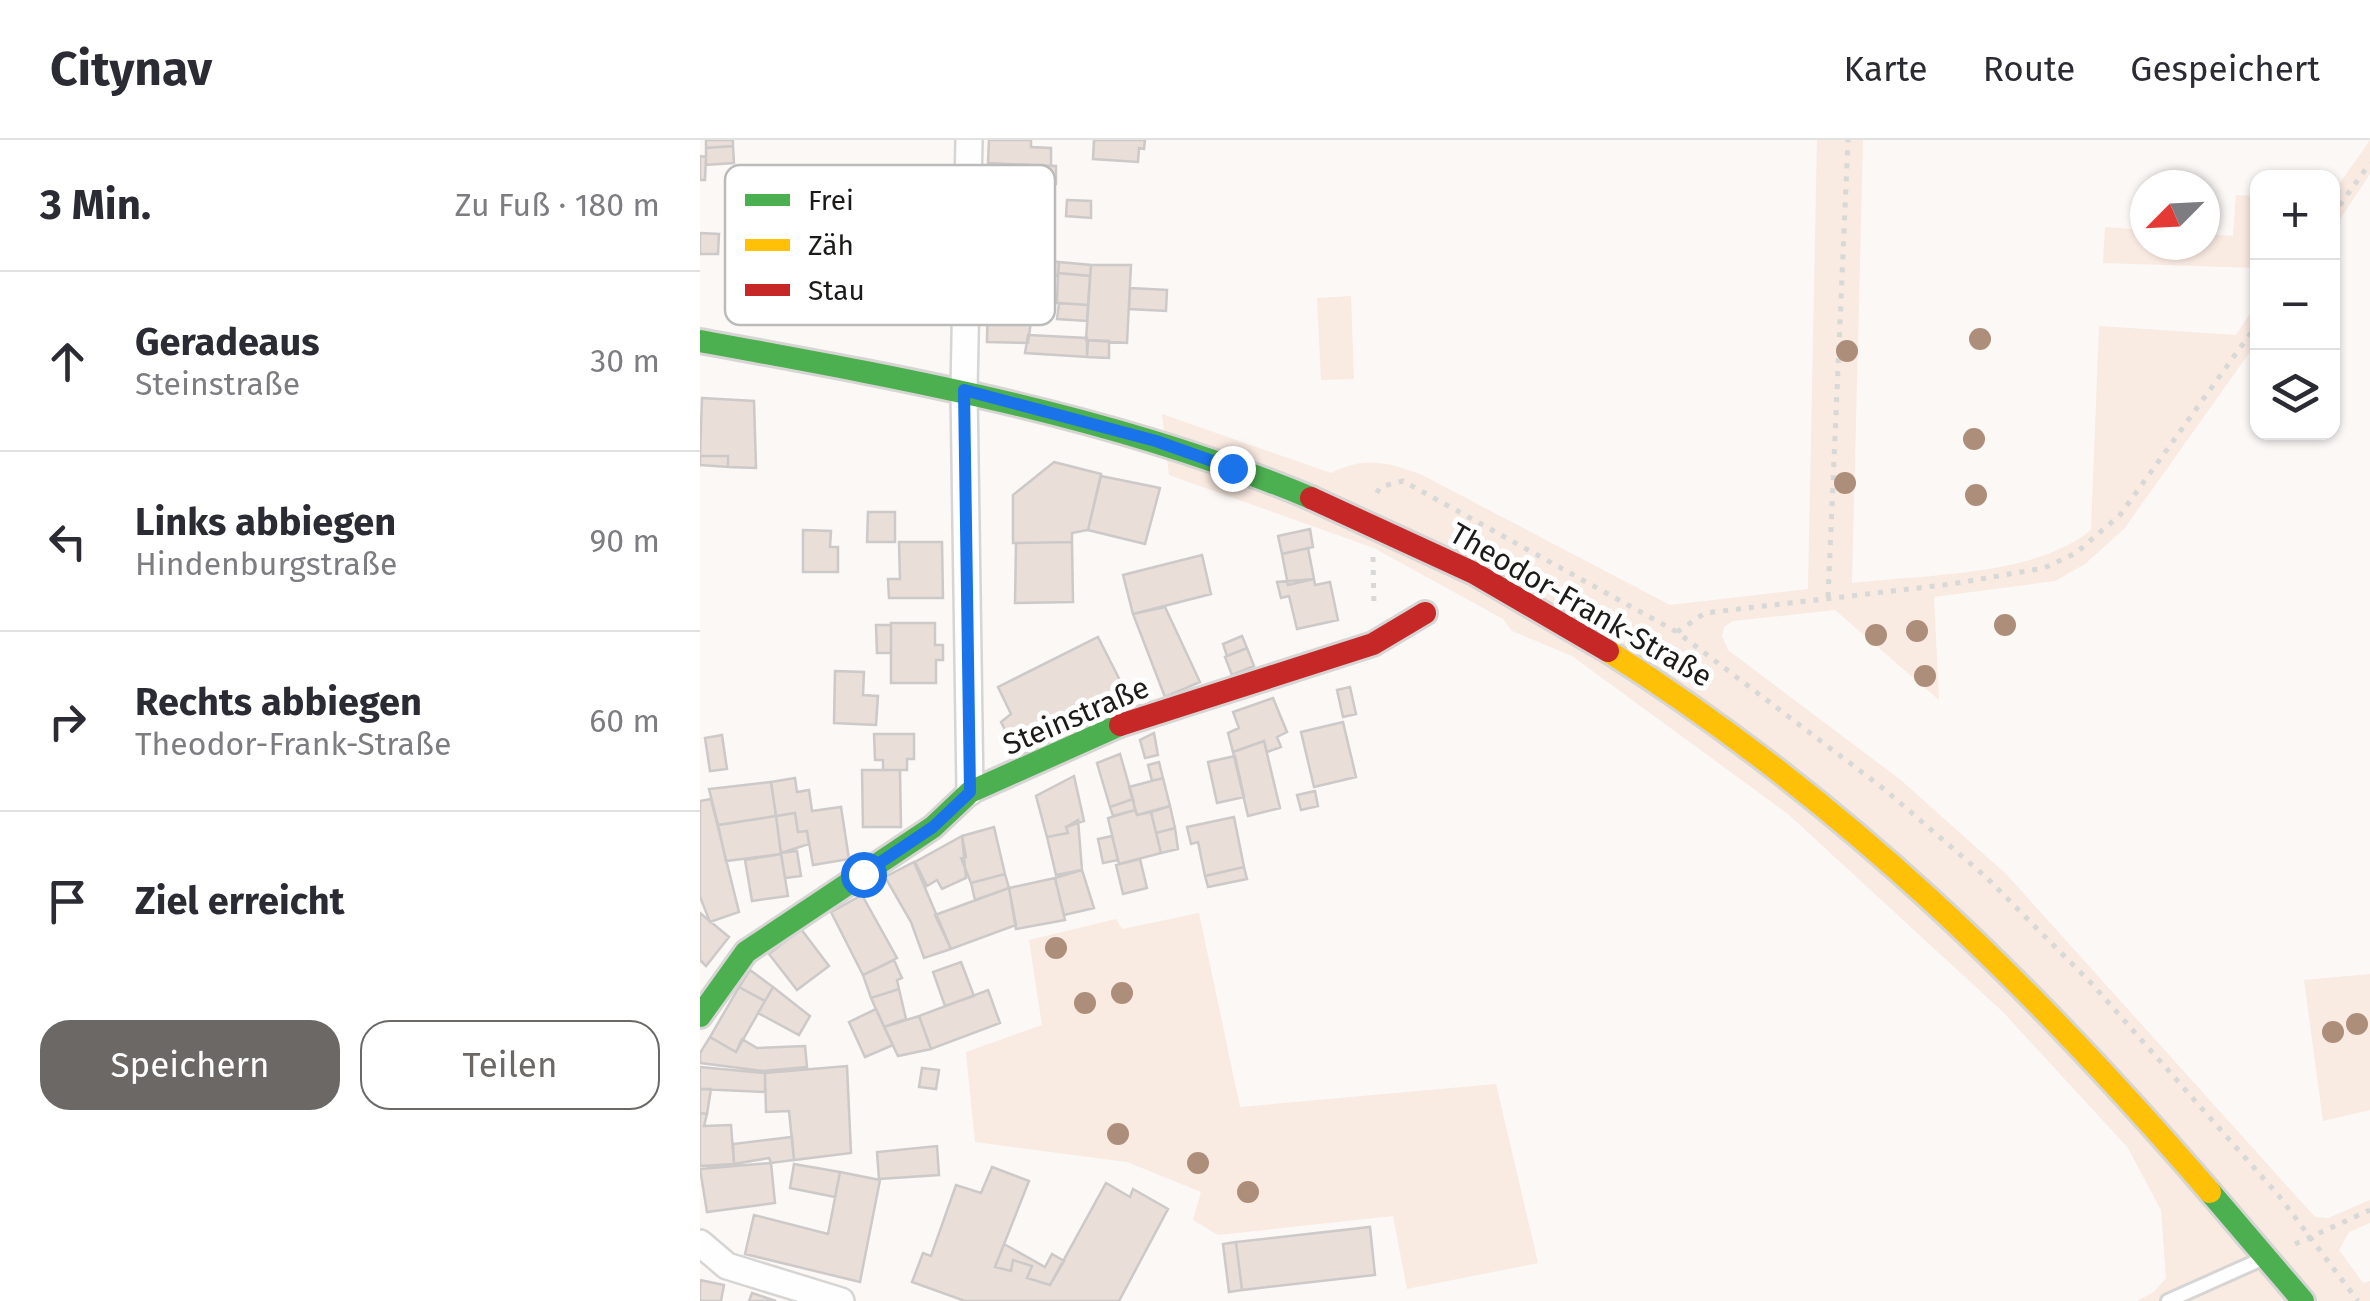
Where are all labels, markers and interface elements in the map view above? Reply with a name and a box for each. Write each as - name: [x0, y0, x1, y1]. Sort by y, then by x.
- text: Citynav: [50, 40, 212, 98]
- text: Karte: [1844, 48, 1928, 90]
- text: Route: [1983, 48, 2075, 90]
- text: Gespeichert: [2130, 48, 2320, 90]
- legend: [725, 165, 1055, 325]
- north arrow: [2130, 170, 2220, 260]
- map controls: [2250, 170, 2340, 440]
- button: +: [2250, 170, 2340, 260]
- text: 3 Min.: [40, 180, 151, 230]
- text: Frei: [808, 184, 854, 217]
- text: Zu Fuß · 180 m: [455, 186, 660, 224]
- text: Zäh: [808, 229, 854, 262]
- button: −: [2250, 260, 2340, 350]
- text: Stau: [808, 274, 865, 307]
- text: Geradeaus: [135, 319, 320, 365]
- icon: ahead: [40, 334, 95, 389]
- text: 30 m: [590, 342, 660, 380]
- button: layers: [2250, 350, 2340, 440]
- text: Steinstraße: [135, 365, 300, 403]
- route end: [1210, 446, 1256, 492]
- text: Links abbiegen: [135, 499, 396, 545]
- icon: left: [40, 514, 95, 569]
- street label: Theodor-Frank-Straße: [1444, 515, 1718, 695]
- text: 90 m: [589, 522, 660, 560]
- text: Hindenburgstraße: [135, 545, 397, 583]
- street label: Steinstraße: [998, 669, 1154, 763]
- text: Rechts abbiegen: [135, 679, 422, 725]
- icon: right: [40, 694, 95, 749]
- text: 60 m: [589, 702, 660, 740]
- text: Theodor-Frank-Straße: [135, 725, 451, 763]
- route start: [841, 852, 887, 898]
- icon: arrive: [40, 874, 95, 929]
- text: Ziel erreicht: [135, 878, 344, 924]
- button: Speichern: [40, 1020, 340, 1110]
- button: Teilen: [360, 1020, 660, 1110]

